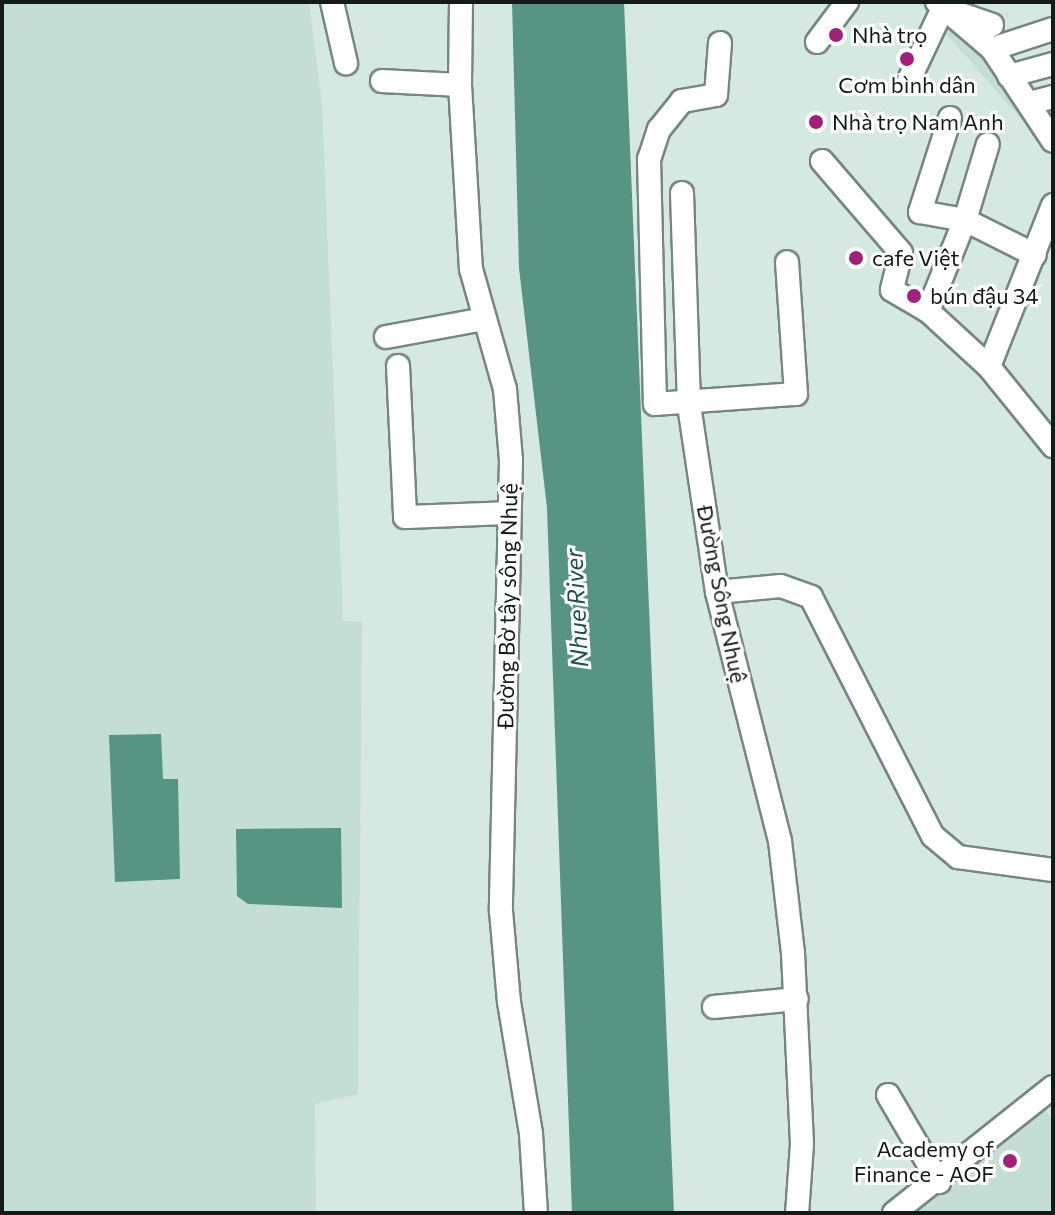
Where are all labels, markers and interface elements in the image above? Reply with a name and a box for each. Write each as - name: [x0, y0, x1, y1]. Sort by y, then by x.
- place label: Nhà trọ: [852, 22, 927, 48]
- marker: Nhà trọ: [827, 26, 845, 44]
- marker: Cơm bình dân: [898, 50, 916, 68]
- place label: Cơm bình dân: [838, 72, 976, 98]
- place label: Nhà trọ Nam Anh: [832, 109, 1003, 135]
- marker: Nhà trọ Nam Anh: [807, 113, 825, 131]
- place label: cafe Việt: [872, 245, 960, 271]
- marker: cafe Việt: [847, 249, 865, 267]
- place label: bún đậu 34: [930, 283, 1038, 309]
- marker: bún đậu 34: [905, 287, 923, 305]
- street label: Đường Bờ tây sông Nhuệ: [492, 483, 522, 729]
- street label: Đường Sông Nhuệ: [692, 503, 752, 685]
- water label: Nhue River: [559, 548, 593, 668]
- place label: Academy of Finance - AOF: [854, 1135, 994, 1186]
- marker: Academy of Finance - AOF: [1001, 1152, 1019, 1170]

